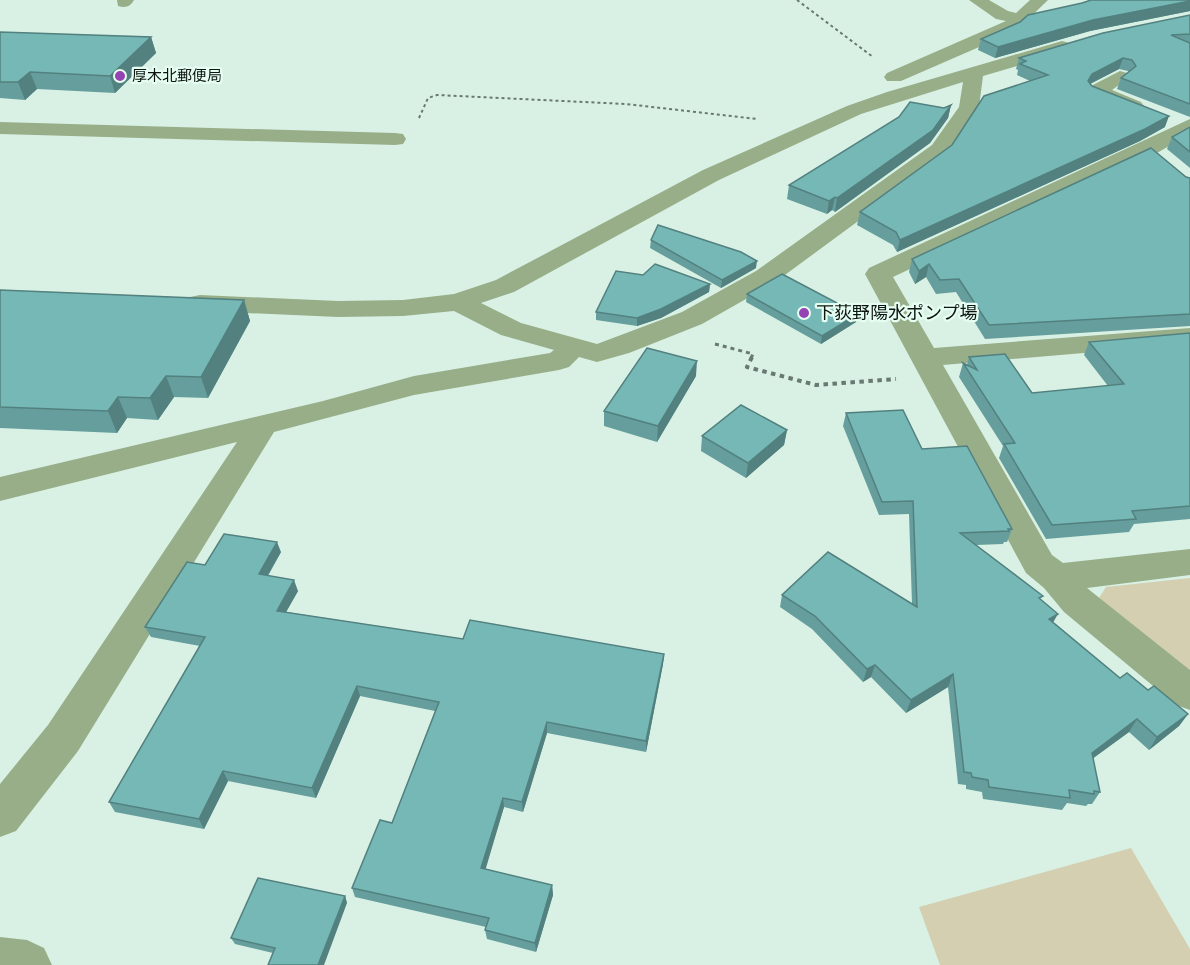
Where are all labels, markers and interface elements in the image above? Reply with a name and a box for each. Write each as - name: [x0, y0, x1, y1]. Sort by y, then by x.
- place label: 厚木北郵便局: [132, 66, 222, 85]
- marker: 厚木北郵便局: [113, 69, 127, 83]
- place label: 下荻野陽水ポンプ場: [816, 301, 977, 324]
- marker: 下荻野陽水ポンプ場: [797, 306, 811, 320]

